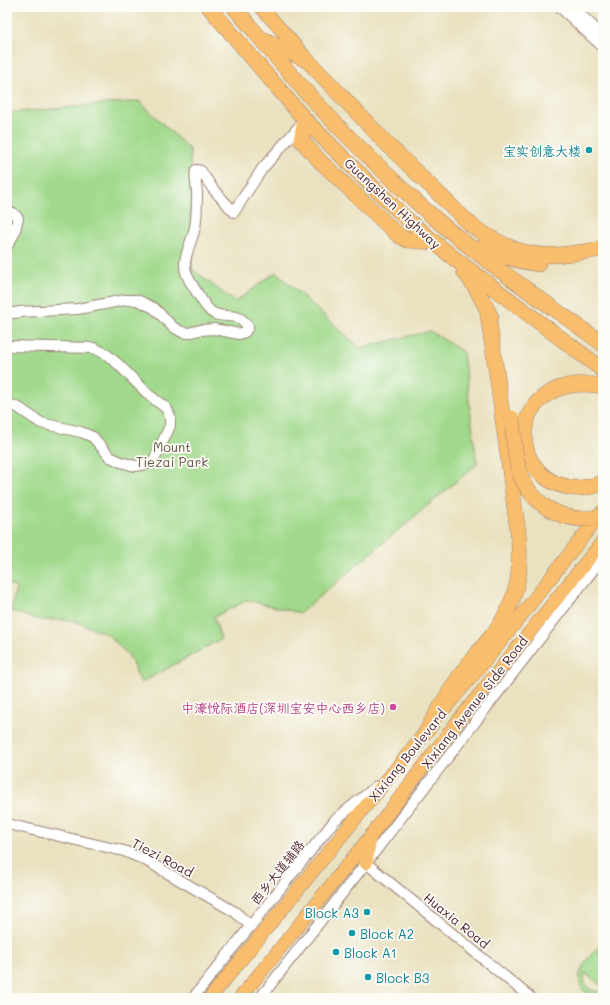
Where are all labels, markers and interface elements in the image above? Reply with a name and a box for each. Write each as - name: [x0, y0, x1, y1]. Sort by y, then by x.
- place label: 宝实创意大楼: [503, 142, 581, 159]
- marker: 宝实创意大楼: [584, 145, 594, 155]
- street label: Guangshen Highway: [341, 154, 445, 252]
- park label: Mount Tiezai Park: [136, 438, 208, 470]
- street label: Xixiang Avenue Side Road: [417, 632, 531, 772]
- place label: 中濠悦际酒店(深圳宝安中心西乡店): [181, 699, 385, 716]
- marker: 中濠悦际酒店(深圳宝安中心西乡店): [388, 702, 398, 712]
- street label: Xixiang Boulevard: [364, 705, 450, 805]
- street label: Tiezi Road: [129, 834, 197, 880]
- street label: 西乡大道辅路: [246, 836, 308, 908]
- street label: Huaxia Road: [421, 888, 493, 952]
- place label: Block A3: [305, 904, 359, 921]
- marker: Block A3: [362, 907, 372, 917]
- place label: Block A2: [360, 925, 414, 942]
- marker: Block A2: [347, 928, 357, 938]
- place label: Block A1: [344, 944, 397, 961]
- marker: Block A1: [331, 947, 341, 957]
- place label: Block B3: [376, 969, 430, 986]
- marker: Block B3: [363, 972, 373, 982]

